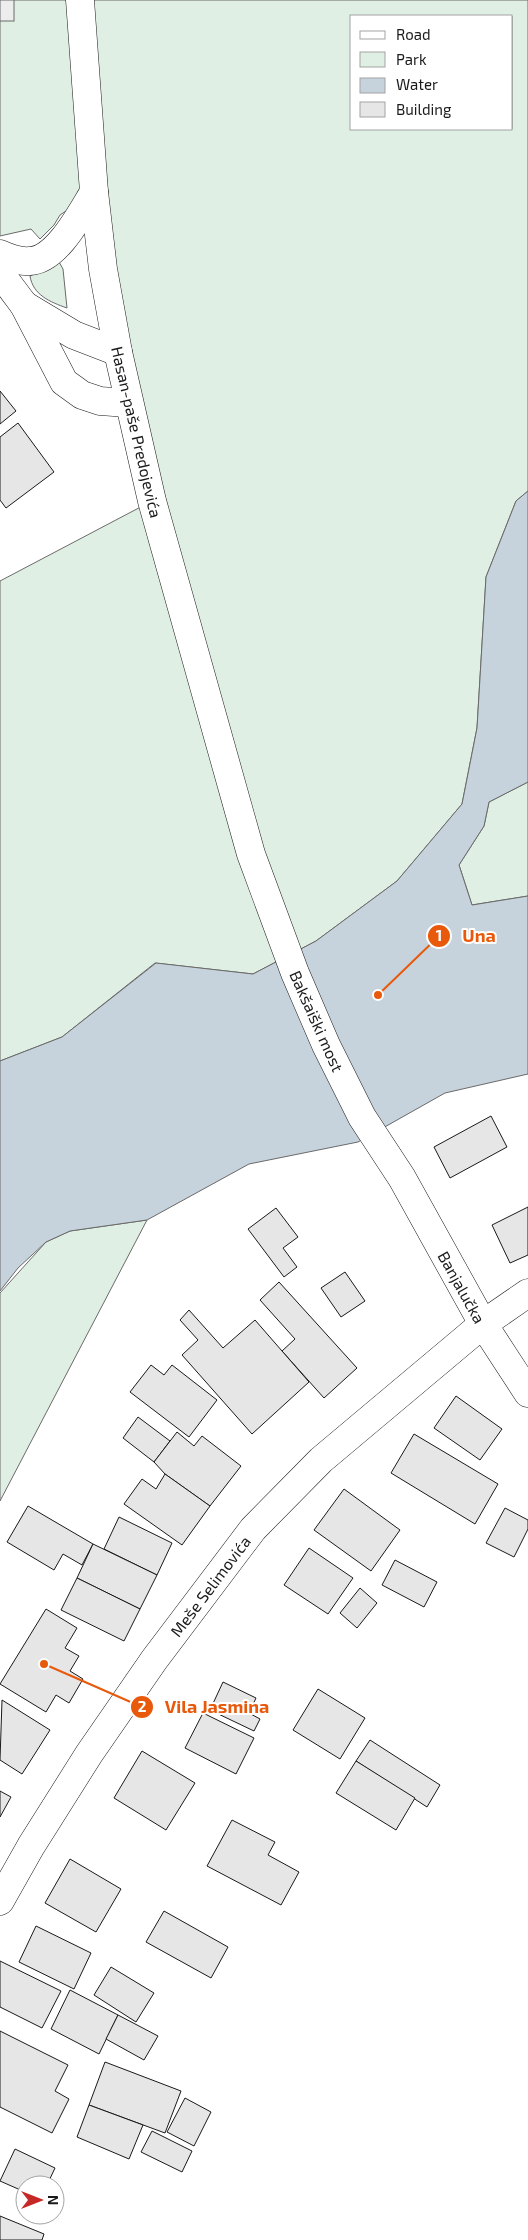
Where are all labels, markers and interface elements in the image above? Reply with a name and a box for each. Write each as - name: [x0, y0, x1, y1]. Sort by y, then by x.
- legend: [350, 15, 513, 130]
- text: Road: [396, 25, 431, 43]
- text: Park: [396, 50, 427, 68]
- text: Water: [396, 75, 438, 93]
- text: Building: [396, 100, 452, 118]
- street label: Hasan-paše Predojevića: [107, 344, 166, 520]
- callout: Una: [427, 920, 505, 953]
- text: Una: [462, 924, 496, 946]
- text: 1: [436, 926, 442, 944]
- street label: Bakšaiški most: [286, 967, 348, 1075]
- street label: Banjalučka: [434, 1248, 490, 1327]
- street label: Meše Selimovića: [166, 1532, 254, 1640]
- callout: Vila Jasmina: [130, 1690, 280, 1723]
- text: Vila Jasmina: [165, 1695, 269, 1717]
- text: 2: [138, 1697, 147, 1715]
- north arrow: [15, 2175, 65, 2225]
- text: N: [45, 2195, 62, 2205]

